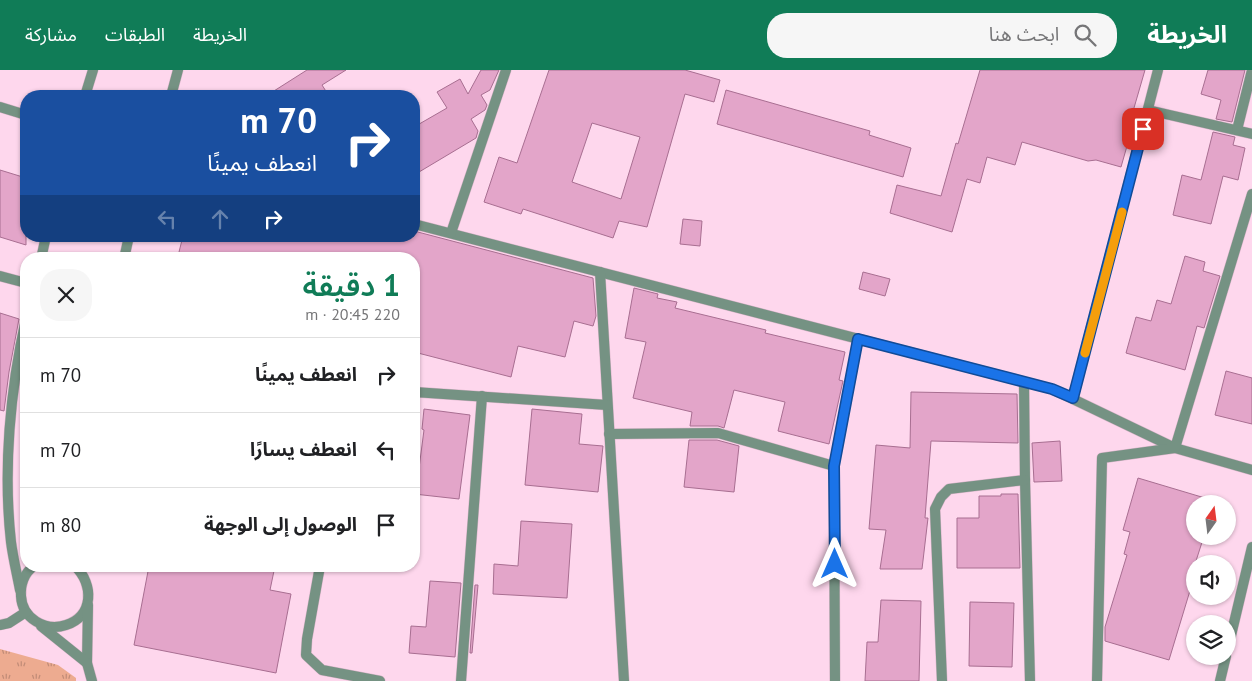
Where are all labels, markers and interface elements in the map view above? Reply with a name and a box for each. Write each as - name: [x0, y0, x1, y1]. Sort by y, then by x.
- search box: [767, 13, 1117, 58]
- text: الخريطة: [1147, 19, 1227, 50]
- icon: search: [1071, 21, 1099, 49]
- text: ابحث هنا: [989, 22, 1059, 46]
- text: مشاركة: [25, 23, 77, 46]
- text: الطبقات: [105, 23, 165, 46]
- text: الخريطة: [193, 23, 247, 46]
- text: 70 m: [240, 97, 317, 143]
- pin: [1122, 108, 1164, 150]
- icon: right: [335, 110, 400, 175]
- icon: arrive: [1129, 115, 1157, 143]
- text: انعطف يمينًا: [207, 149, 317, 177]
- icon: left: [153, 205, 181, 233]
- icon: ahead: [206, 205, 234, 233]
- icon: right: [259, 205, 287, 233]
- text: 1 دقيقة: [303, 265, 400, 304]
- button: close: [40, 269, 92, 321]
- text: 220 m · 20:45: [305, 304, 400, 324]
- icon: right: [372, 361, 400, 389]
- text: انعطف يمينًا: [255, 362, 357, 386]
- text: 70 m: [40, 363, 81, 387]
- icon: left: [372, 436, 400, 464]
- text: انعطف يسارًا: [250, 437, 357, 461]
- text: 70 m: [40, 438, 81, 462]
- north arrow: [1186, 495, 1236, 545]
- map controls: [1186, 495, 1236, 665]
- icon: arrive: [372, 511, 400, 539]
- text: الوصول إلى الوجهة: [204, 512, 357, 536]
- text: 80 m: [40, 513, 81, 537]
- position arrow: [808, 537, 860, 589]
- button: sound: [1186, 555, 1236, 605]
- button: layers: [1186, 615, 1236, 665]

